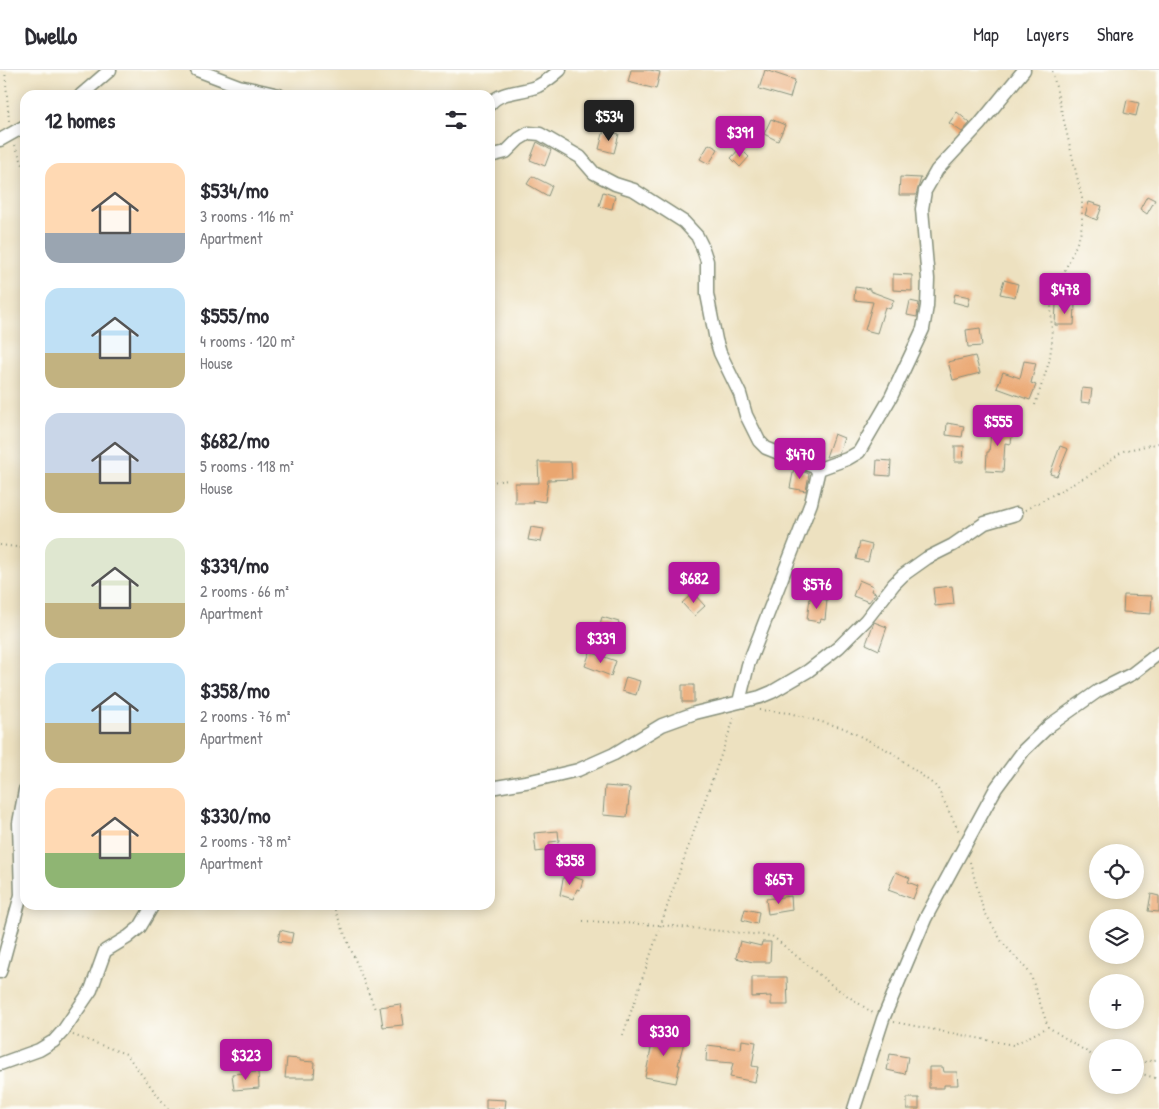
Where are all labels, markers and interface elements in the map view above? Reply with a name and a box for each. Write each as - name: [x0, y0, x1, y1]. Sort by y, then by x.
- text: Dwello: [25, 19, 77, 51]
- text: Map: [973, 22, 999, 47]
- text: Layers: [1027, 22, 1069, 47]
- text: Share: [1097, 22, 1134, 47]
- pin: $534: [579, 100, 639, 142]
- text: $534: [595, 105, 623, 127]
- text: 12 homes: [45, 106, 115, 135]
- icon: filters: [442, 106, 470, 134]
- pin: $391: [710, 116, 770, 158]
- text: $391: [727, 121, 753, 143]
- text: $534/mo: [200, 176, 268, 205]
- icon: home: [85, 183, 145, 243]
- text: 3 rooms · 116 m²: [200, 205, 294, 227]
- text: Apartment: [200, 227, 263, 249]
- pin: $478: [1035, 272, 1095, 315]
- text: $478: [1051, 278, 1079, 300]
- text: $555/mo: [200, 301, 269, 330]
- icon: home: [85, 308, 145, 368]
- text: 4 rooms · 120 m²: [200, 330, 295, 352]
- text: House: [200, 352, 233, 374]
- pin: $555: [968, 404, 1028, 447]
- text: $555: [984, 410, 1012, 432]
- text: $682/mo: [200, 426, 270, 455]
- icon: home: [85, 433, 145, 493]
- pin: $470: [770, 438, 830, 480]
- text: $470: [785, 443, 815, 465]
- text: 5 rooms · 118 m²: [200, 455, 294, 477]
- text: House: [200, 477, 233, 499]
- text: $339/mo: [200, 551, 269, 580]
- icon: home: [85, 558, 145, 618]
- pin: $682: [664, 562, 724, 604]
- text: $682: [680, 567, 708, 589]
- pin: $576: [787, 568, 847, 610]
- text: $576: [802, 573, 832, 595]
- text: 2 rooms · 66 m²: [200, 580, 289, 602]
- text: Apartment: [200, 602, 263, 624]
- pin: $339: [571, 622, 631, 664]
- text: $339: [587, 627, 615, 649]
- text: $358/mo: [200, 676, 270, 705]
- icon: home: [85, 683, 145, 743]
- text: 2 rooms · 76 m²: [200, 705, 290, 727]
- text: Apartment: [200, 727, 263, 749]
- text: $330/mo: [200, 801, 271, 830]
- icon: home: [85, 808, 145, 868]
- text: 2 rooms · 78 m²: [200, 830, 291, 852]
- pin: $358: [540, 844, 600, 886]
- map controls: [1089, 844, 1144, 1094]
- button: locate: [1089, 844, 1144, 899]
- text: $358: [556, 849, 584, 871]
- text: Apartment: [200, 852, 263, 874]
- pin: $657: [749, 862, 809, 905]
- text: $657: [764, 868, 794, 890]
- button: layers: [1089, 909, 1144, 964]
- button: +: [1089, 974, 1144, 1029]
- pin: $330: [634, 1014, 694, 1057]
- text: $330: [649, 1020, 679, 1042]
- pin: $323: [216, 1038, 276, 1081]
- button: −: [1089, 1039, 1144, 1094]
- text: $323: [231, 1044, 261, 1066]

